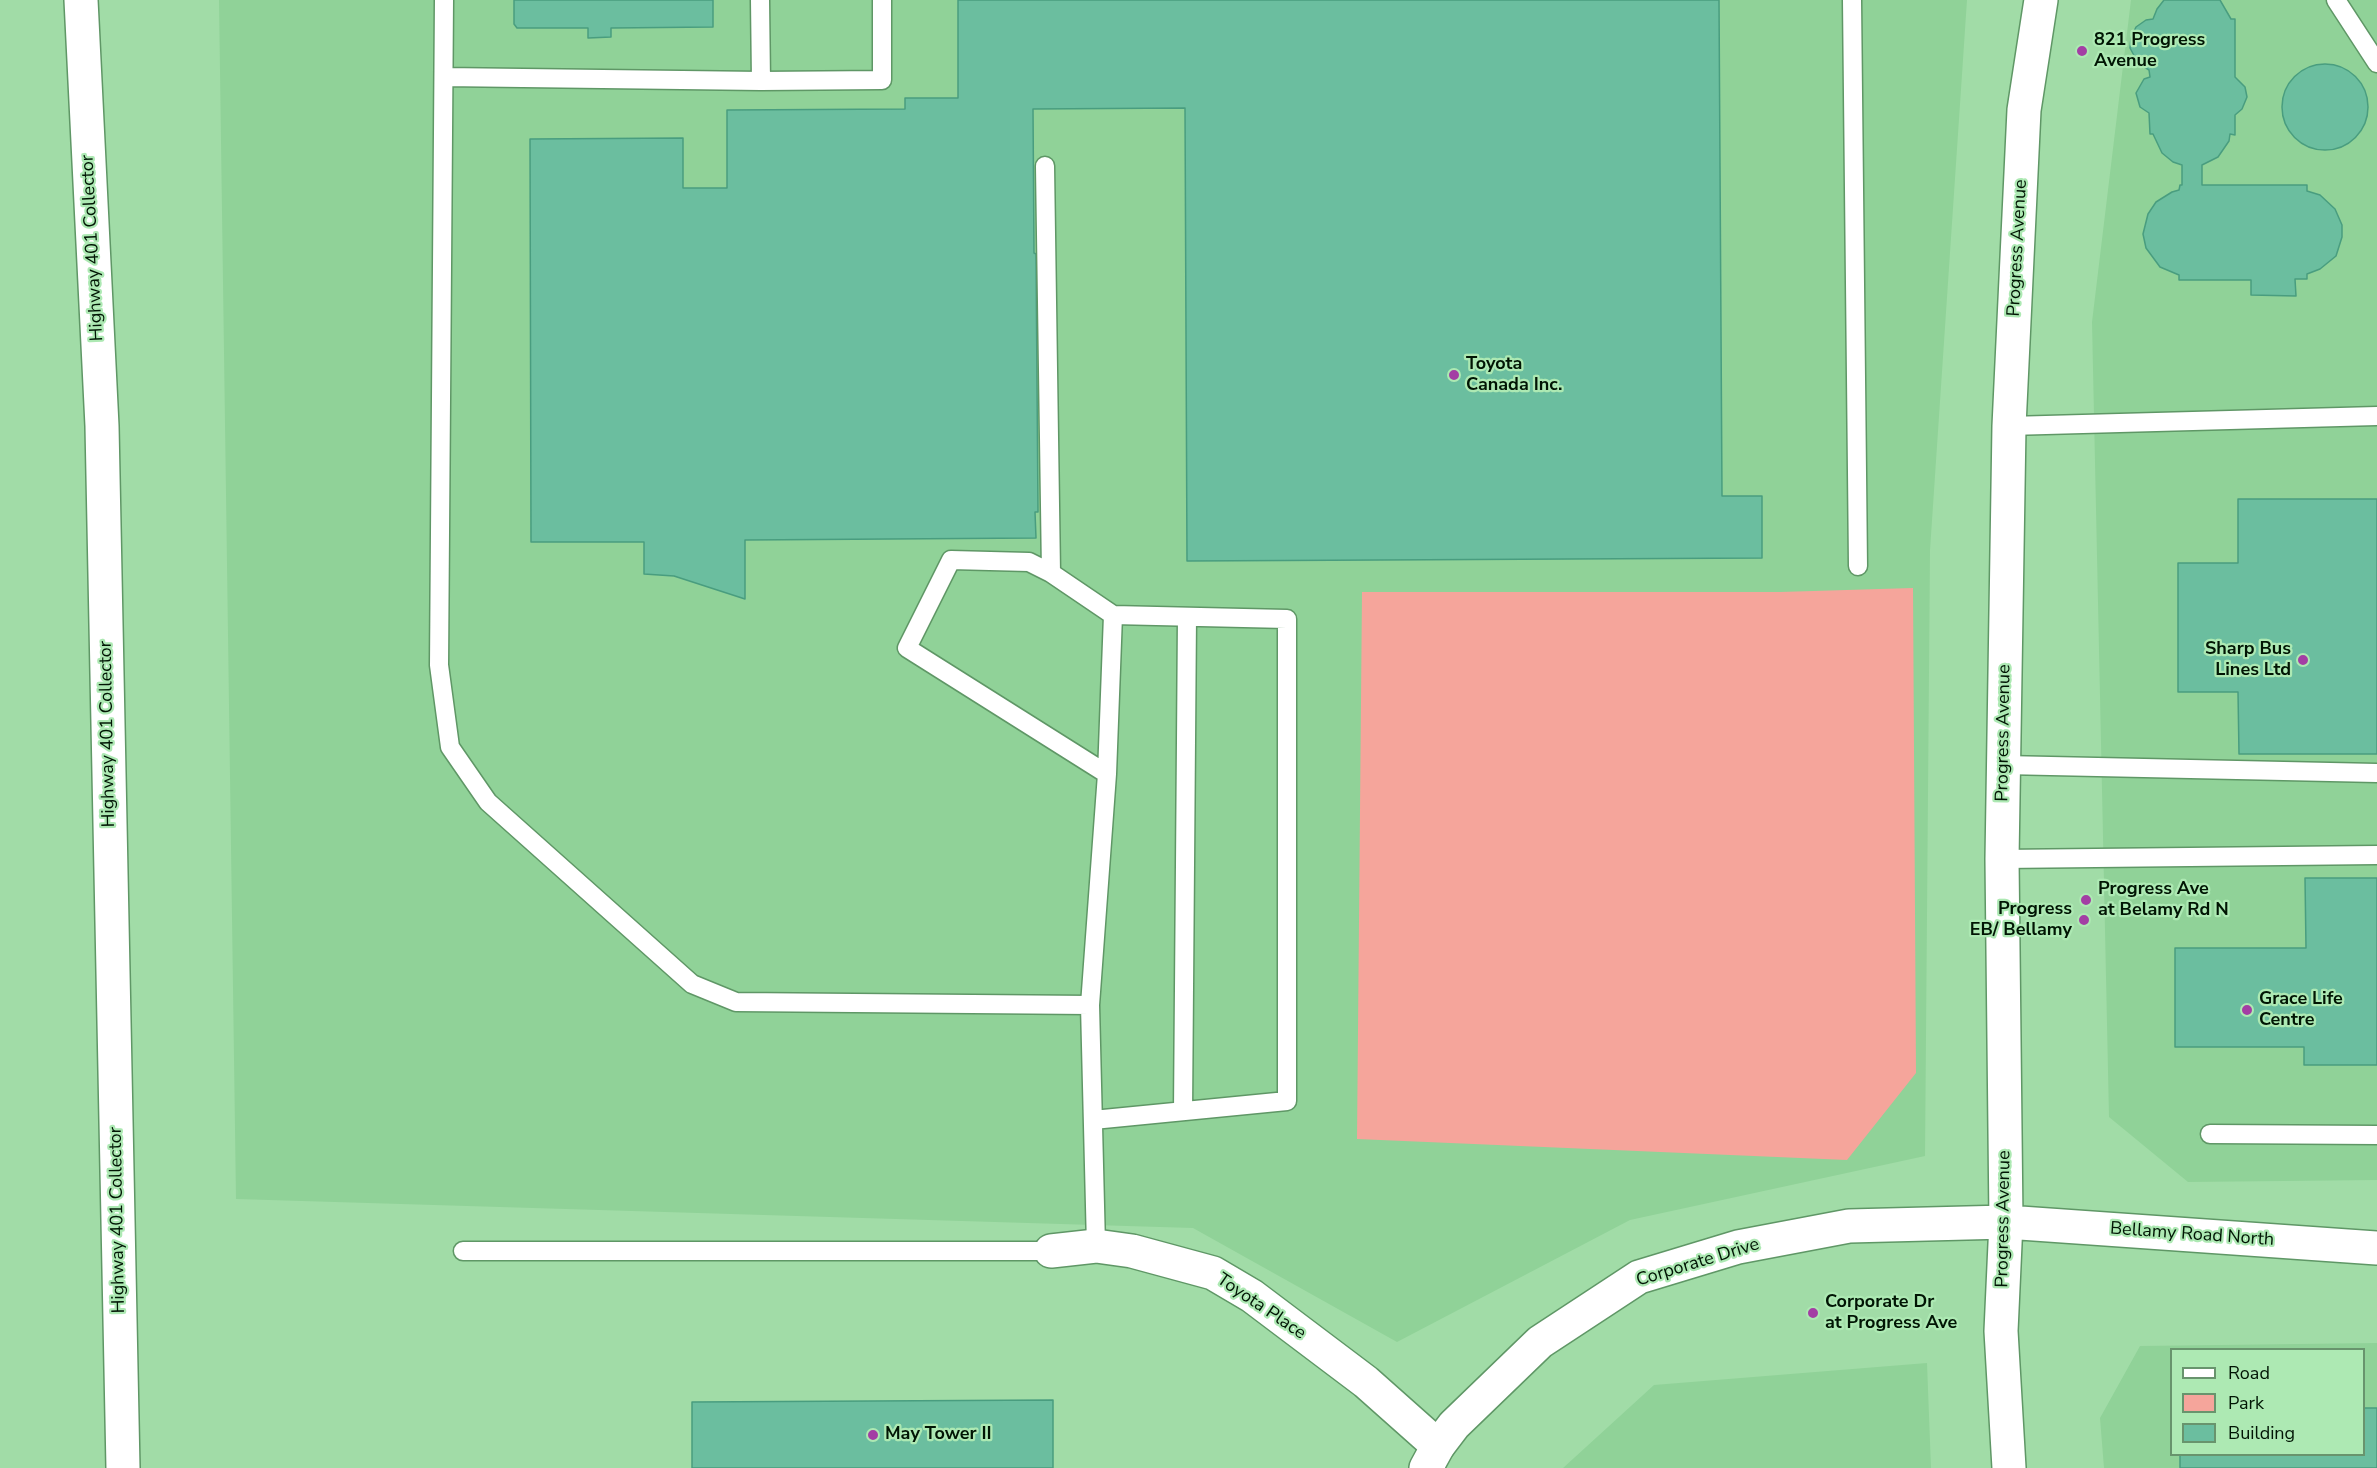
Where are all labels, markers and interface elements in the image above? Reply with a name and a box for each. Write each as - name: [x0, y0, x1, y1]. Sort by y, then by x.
- place label: 821 Progress Avenue: [2094, 30, 2205, 72]
- marker: 821 Progress Avenue: [2075, 44, 2089, 58]
- street label: Highway 401 Collector: [77, 154, 109, 342]
- street label: Progress Avenue: [2004, 179, 2032, 317]
- place label: Toyota Canada Inc.: [1466, 354, 1562, 397]
- marker: Toyota Canada Inc.: [1447, 368, 1461, 382]
- place label: Sharp Bus Lines Ltd: [2205, 639, 2291, 682]
- street label: Highway 401 Collector: [96, 641, 120, 827]
- marker: Sharp Bus Lines Ltd: [2296, 653, 2310, 667]
- street label: Progress Avenue: [1992, 664, 2016, 802]
- place label: Progress Ave at Belamy Rd N: [2098, 879, 2229, 922]
- marker: Progress Ave at Belamy Rd N: [2079, 893, 2093, 907]
- place label: Progress EB/ Bellamy: [1970, 899, 2072, 942]
- marker: Progress EB/ Bellamy: [2077, 913, 2091, 927]
- place label: Grace Life Centre: [2259, 989, 2343, 1032]
- marker: Grace Life Centre: [2240, 1003, 2254, 1017]
- street label: Highway 401 Collector: [106, 1127, 130, 1313]
- street label: Progress Avenue: [1992, 1150, 2016, 1288]
- street label: Bellamy Road North: [2109, 1218, 2275, 1252]
- street label: Corporate Drive: [1634, 1234, 1762, 1292]
- street label: Toyota Place: [1212, 1269, 1310, 1345]
- place label: Corporate Dr at Progress Ave: [1825, 1292, 1957, 1334]
- marker: Corporate Dr at Progress Ave: [1806, 1306, 1820, 1320]
- legend: [2170, 1348, 2365, 1456]
- text: Road: [2228, 1361, 2270, 1385]
- text: Park: [2228, 1391, 2264, 1415]
- text: Building: [2228, 1421, 2295, 1445]
- place label: May Tower II: [885, 1424, 992, 1446]
- marker: May Tower II: [866, 1428, 880, 1442]

